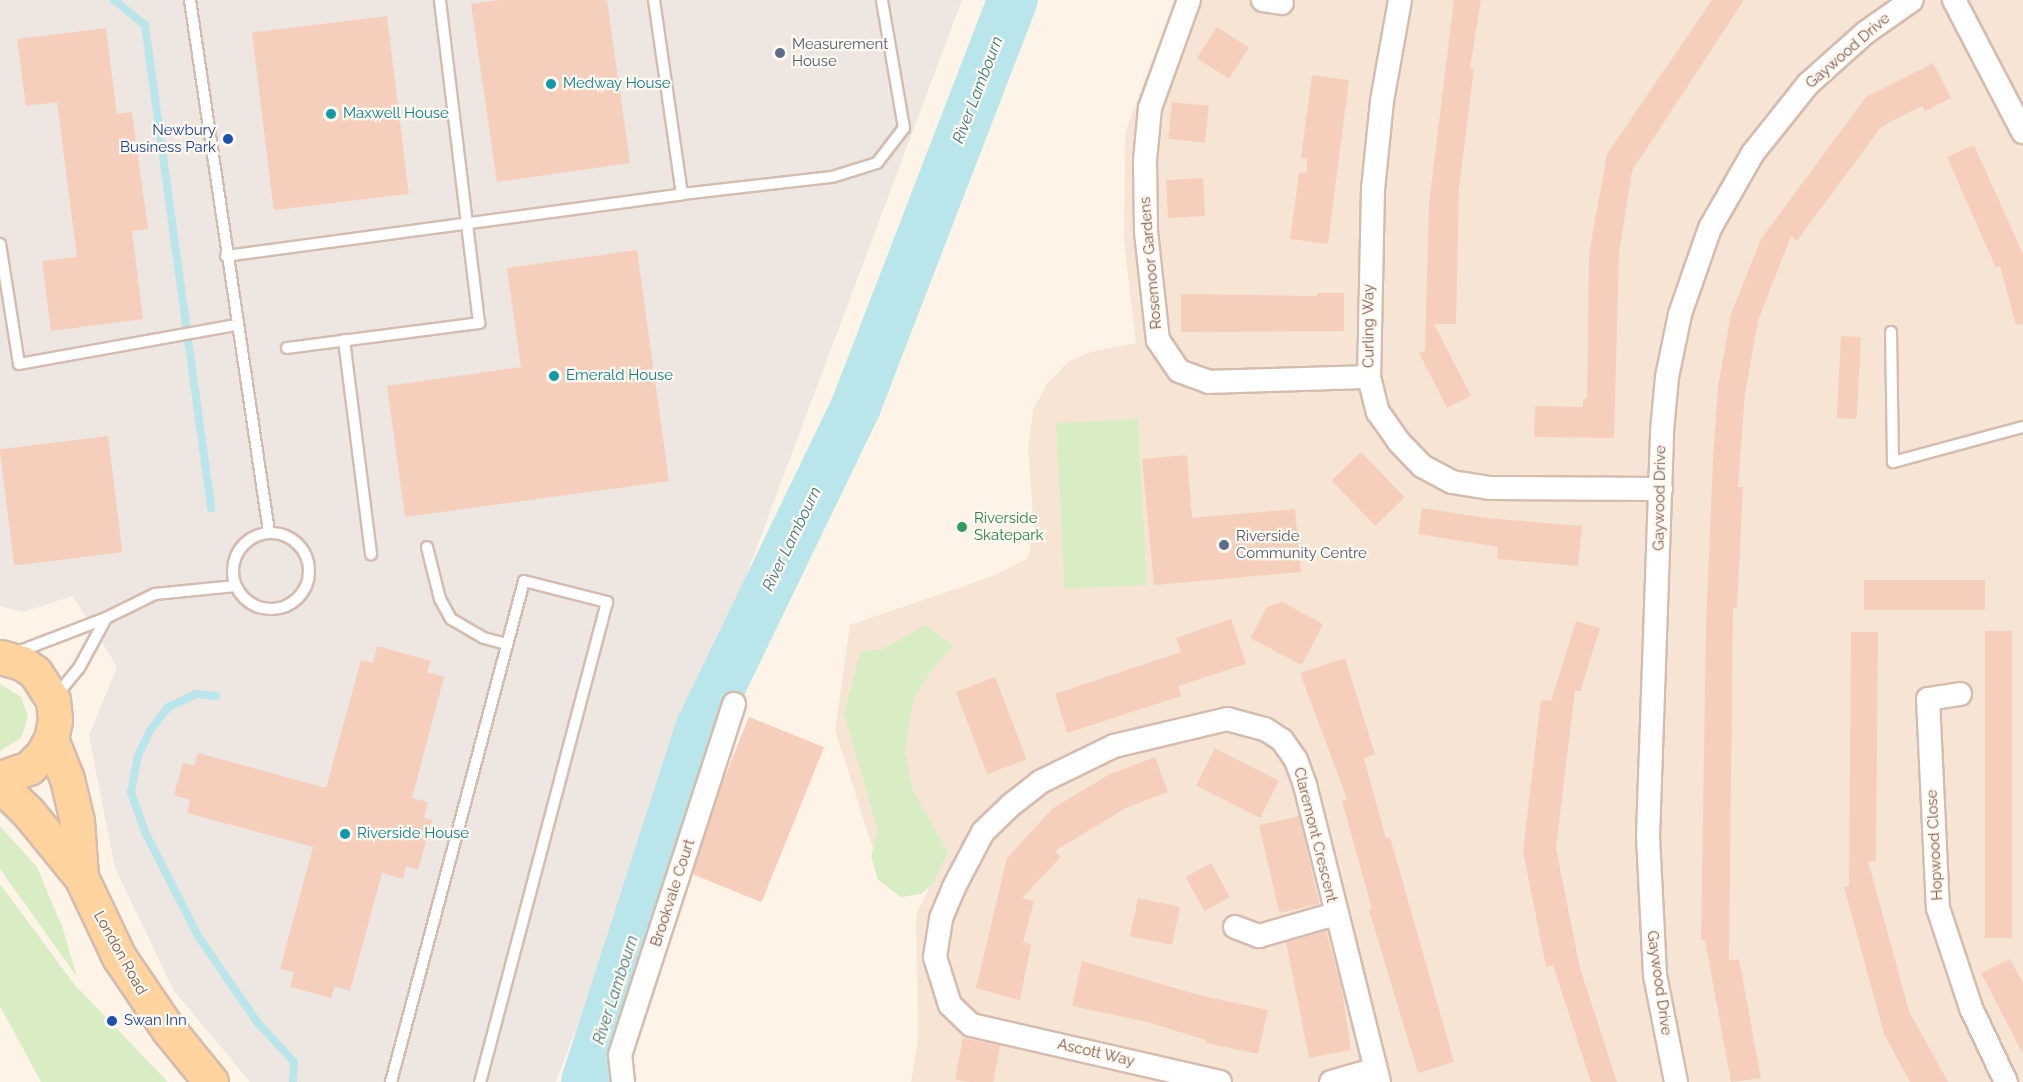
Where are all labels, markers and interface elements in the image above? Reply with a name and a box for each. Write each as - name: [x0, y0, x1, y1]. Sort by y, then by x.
- street label: Gaywood Drive: [1802, 10, 1894, 92]
- water label: River Lambourn: [949, 34, 1007, 146]
- place label: Measurement House: [792, 35, 888, 70]
- marker: Measurement House: [773, 46, 787, 60]
- place label: Medway House: [563, 75, 671, 93]
- marker: Medway House: [544, 77, 558, 91]
- place label: Maxwell House: [343, 105, 449, 123]
- marker: Maxwell House: [324, 107, 338, 121]
- place label: Newbury Business Park: [120, 121, 216, 156]
- marker: Newbury Business Park: [221, 132, 235, 146]
- street label: Rosemoor Gardens: [1136, 196, 1166, 330]
- street label: Curling Way: [1360, 284, 1378, 368]
- place label: Emerald House: [566, 367, 673, 385]
- marker: Emerald House: [547, 369, 561, 383]
- street label: Gaywood Drive: [1650, 445, 1670, 551]
- water label: River Lambourn: [759, 484, 825, 594]
- place label: Riverside Skatepark: [974, 509, 1043, 544]
- marker: Riverside Skatepark: [955, 520, 969, 534]
- place label: Riverside Community Centre: [1236, 527, 1367, 562]
- marker: Riverside Community Centre: [1217, 538, 1231, 552]
- street label: Claremont Crescent: [1289, 766, 1341, 904]
- street label: Hopwood Close: [1923, 789, 1947, 901]
- place label: Riverside House: [357, 825, 469, 843]
- marker: Riverside House: [338, 827, 352, 841]
- street label: Brookvale Court: [647, 837, 699, 949]
- street label: London Road: [90, 908, 150, 998]
- street label: Gaywood Drive: [1643, 929, 1675, 1037]
- water label: River Lambourn: [589, 933, 643, 1047]
- place label: Swan Inn: [124, 1012, 187, 1030]
- marker: Swan Inn: [105, 1014, 119, 1028]
- street label: Ascott Way: [1055, 1035, 1137, 1071]

